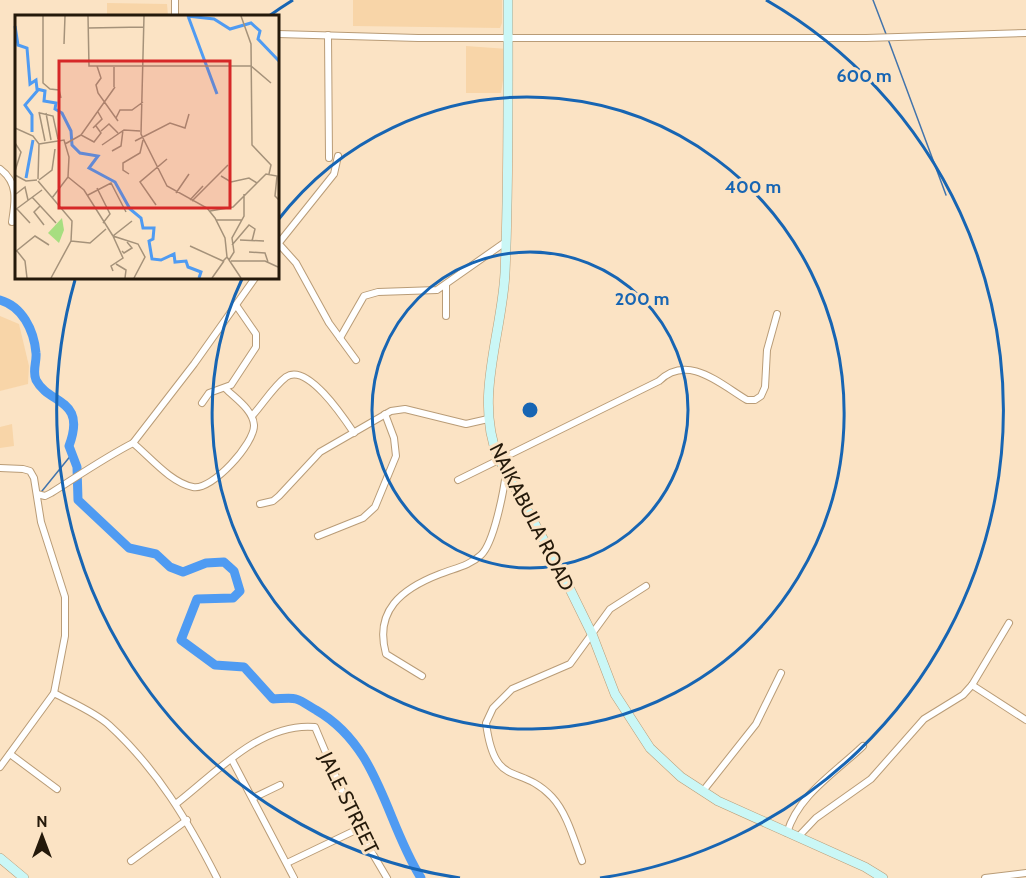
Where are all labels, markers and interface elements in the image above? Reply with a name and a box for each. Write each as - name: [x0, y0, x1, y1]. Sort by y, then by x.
- inset map: [15, 15, 279, 279]
- text: 600 m: [836, 65, 892, 87]
- text: 400 m: [725, 176, 781, 198]
- text: 200 m: [615, 288, 669, 310]
- centre of rings: [520, 400, 540, 420]
- street label: NAIKABULA ROAD: [484, 439, 580, 595]
- street label: JALE STREET: [314, 747, 384, 858]
- north arrow: [12, 806, 72, 866]
- text: N: [36, 812, 48, 831]

